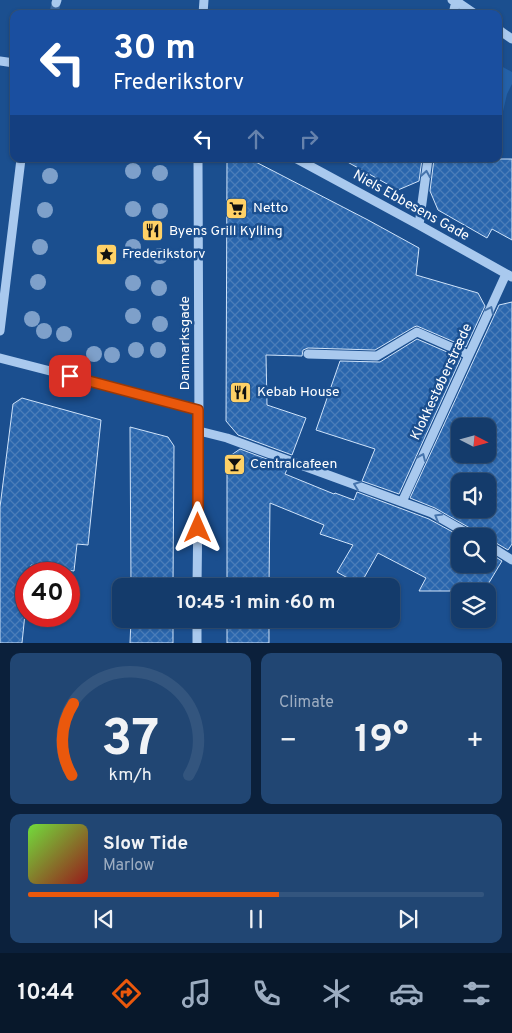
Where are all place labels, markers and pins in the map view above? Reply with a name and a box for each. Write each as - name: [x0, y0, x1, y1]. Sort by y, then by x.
- supermarket icon: Netto: [225, 196, 249, 220]
- place label: Netto: [253, 200, 289, 217]
- restaurant icon: Byens Grill Kylling: [141, 219, 165, 243]
- place label: Byens Grill Kylling: [169, 223, 283, 240]
- place icon: Frederikstorv: [94, 242, 118, 266]
- place label: Frederikstorv: [122, 246, 205, 263]
- pin: [49, 355, 91, 397]
- restaurant icon: Kebab House: [229, 380, 253, 404]
- place label: Kebab House: [257, 384, 340, 401]
- bar icon: Centralcafeen: [222, 452, 246, 476]
- place label: Centralcafeen: [250, 456, 337, 473]

